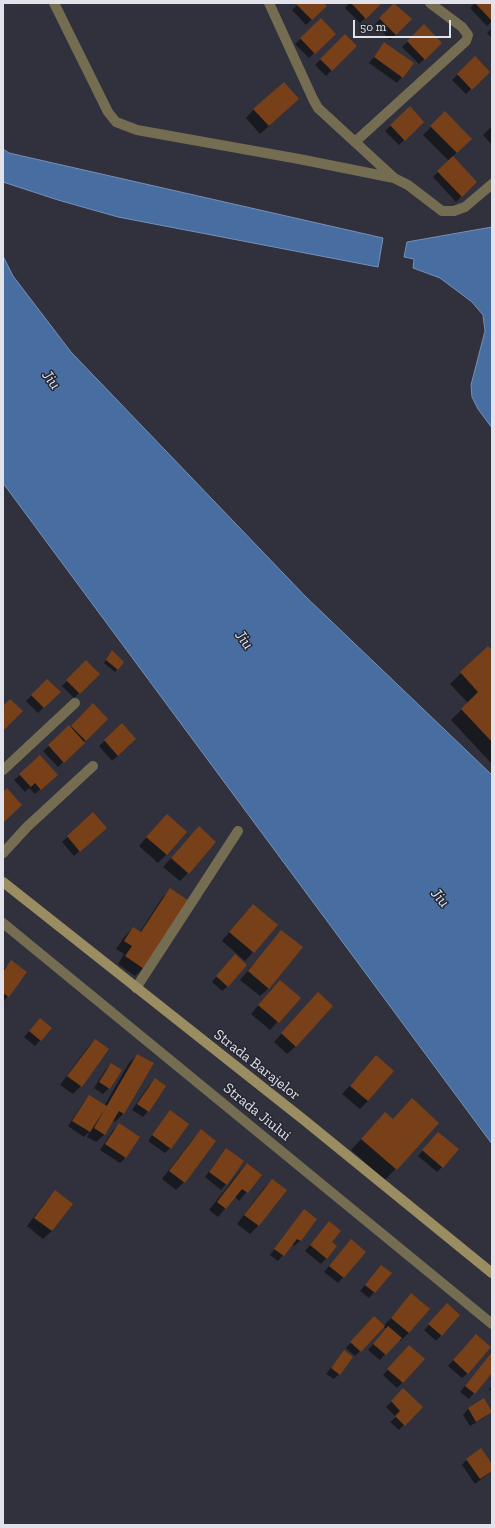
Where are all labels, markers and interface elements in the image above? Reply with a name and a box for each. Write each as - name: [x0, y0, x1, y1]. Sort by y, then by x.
- scale bar: [355, 12, 453, 38]
- text: 50 m: [360, 20, 386, 34]
- water label: Jiu: [38, 367, 64, 393]
- water label: Jiu: [231, 627, 257, 653]
- water label: Jiu: [426, 884, 454, 912]
- street label: Strada Barajelor: [210, 1026, 304, 1104]
- street label: Strada Jiului: [220, 1079, 294, 1145]

